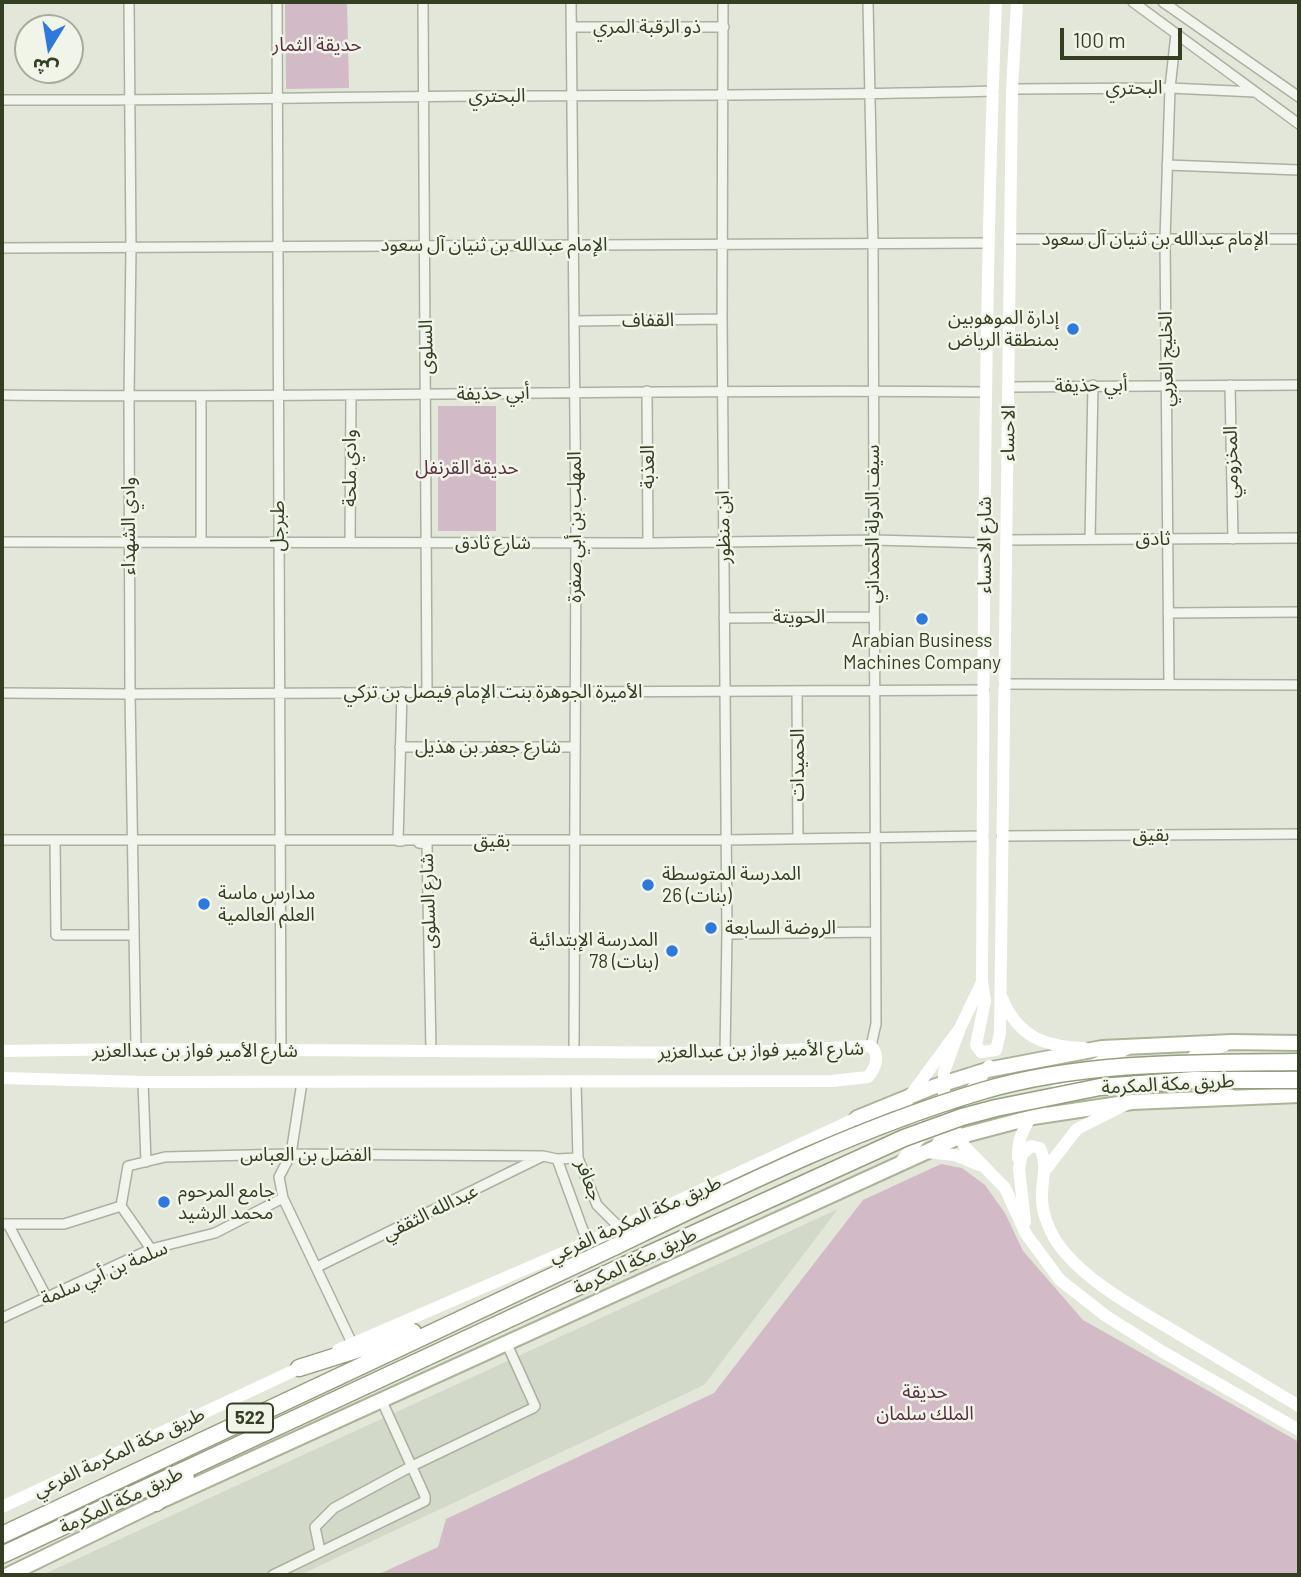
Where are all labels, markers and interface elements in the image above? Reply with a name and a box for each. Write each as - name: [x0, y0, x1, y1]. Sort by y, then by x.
- north arrow: [14, 14, 84, 84]
- scale bar: [1063, 14, 1186, 58]
- street label: ذو الرقبة المري: [593, 16, 701, 38]
- text: 100 m: [1073, 27, 1126, 52]
- park label: حديقة الثمار: [272, 34, 362, 56]
- text: ش: [30, 54, 60, 82]
- street label: البحتري: [1105, 77, 1163, 99]
- street label: البحتري: [468, 85, 526, 107]
- street label: الإمام عبدالله بن ثنيان آل سعود: [1041, 228, 1269, 250]
- street label: الإمام عبدالله بن ثنيان آل سعود: [380, 234, 608, 256]
- place label: إدارة الموهوبين بمنطقة الرياض: [948, 307, 1059, 351]
- street label: القفاف: [622, 308, 674, 332]
- street label: الخليج العربي: [1154, 311, 1178, 407]
- street label: السلوى: [414, 319, 438, 375]
- marker: إدارة الموهوبين بمنطقة الرياض: [1065, 321, 1081, 337]
- street label: أبي حذيفة: [1054, 373, 1128, 397]
- street label: أبي حذيفة: [456, 381, 530, 405]
- street label: الاحساء: [996, 405, 1020, 461]
- street label: المخزومي: [1219, 426, 1243, 498]
- street label: وادي ملحة: [339, 429, 361, 507]
- street label: العذبة: [637, 445, 659, 489]
- street label: سيف الدولة الحمداني: [862, 445, 884, 603]
- street label: المهلب بن أبي صفرة: [564, 451, 586, 603]
- park label: حديقة القرنفل: [415, 457, 519, 479]
- street label: وادي الشهداء: [118, 477, 140, 575]
- street label: ابن منظور: [711, 490, 735, 564]
- street label: شارع الاحساء: [974, 496, 996, 594]
- street label: طبرجل: [267, 500, 289, 552]
- street label: ثادق: [1136, 528, 1170, 550]
- street label: شارع ثادق: [455, 532, 531, 554]
- street label: الحويتة: [773, 606, 825, 628]
- marker: Arabian Business Machines Company: [914, 611, 930, 627]
- place label: Arabian Business Machines Company: [843, 630, 1001, 674]
- street label: الأميرة الجوهرة بنت الإمام فيصل بن تركي: [343, 681, 643, 703]
- street label: الحميدات: [787, 728, 809, 802]
- street label: شارع جعفر بن هذيل: [415, 736, 561, 758]
- street label: بقيق: [1133, 824, 1169, 846]
- street label: بقيق: [474, 830, 510, 852]
- street label: شارع السلوى: [415, 853, 441, 949]
- place label: المدرسة المتوسطة 26 (بنات): [662, 863, 801, 907]
- marker: المدرسة المتوسطة 26 (بنات): [640, 877, 656, 893]
- place label: مدارس ماسة العلم العالمية: [218, 882, 315, 926]
- marker: مدارس ماسة العلم العالمية: [196, 896, 212, 912]
- place label: الروضة السابعة: [725, 917, 836, 939]
- marker: الروضة السابعة: [703, 920, 719, 936]
- place label: المدرسة الإبتدائية 78 (بنات): [529, 929, 658, 973]
- marker: المدرسة الإبتدائية 78 (بنات): [664, 943, 680, 959]
- street label: شارع الأمير فواز بن عبدالعزير: [658, 1037, 864, 1063]
- street label: شارع الأمير فواز بن عبدالعزير: [92, 1040, 298, 1062]
- street label: طريق مكة المكرمة: [1101, 1069, 1235, 1099]
- street label: الفضل بن العباس: [240, 1144, 372, 1166]
- street label: جعافر: [571, 1156, 607, 1204]
- street label: طريق مكة المكرمة الفرعي: [545, 1171, 725, 1267]
- street label: عبدالله الثقفي: [378, 1179, 482, 1245]
- place label: جامع المرحوم محمد الرشيد: [178, 1180, 275, 1224]
- marker: جامع المرحوم محمد الرشيد: [156, 1194, 172, 1210]
- street label: طريق مكة المكرمة: [570, 1222, 700, 1300]
- street label: سلمة بن أبي سلمة: [37, 1236, 171, 1310]
- park label: حديقة الملك سلمان: [876, 1381, 974, 1425]
- street label: طريق مكة المكرمة الفرعي: [30, 1402, 208, 1502]
- road number: 522: [227, 1404, 273, 1433]
- street label: طريق مكة المكرمة: [56, 1461, 186, 1539]

